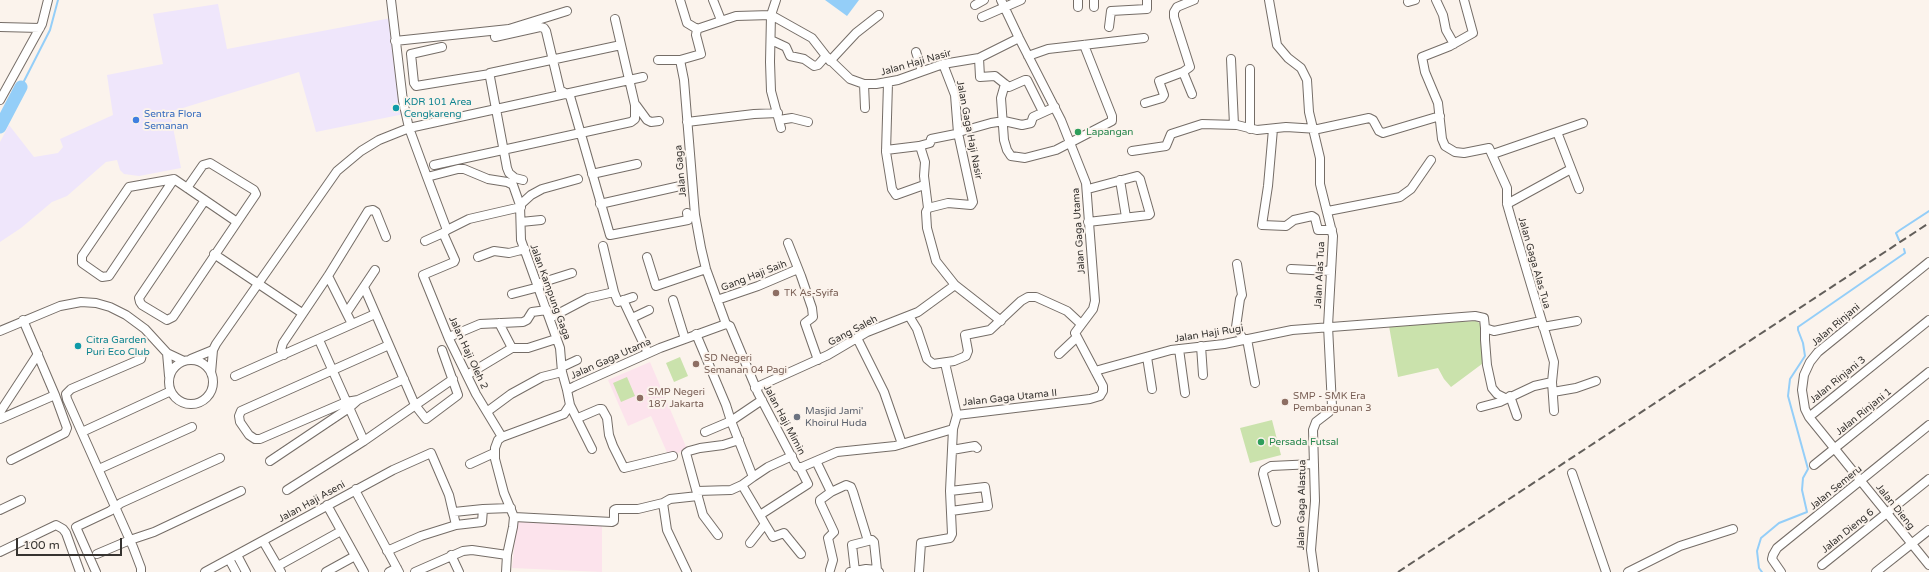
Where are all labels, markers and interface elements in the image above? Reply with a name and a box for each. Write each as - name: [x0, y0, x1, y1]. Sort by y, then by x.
- street label: Jalan Haji Nasir: [879, 47, 953, 79]
- street label: Jalan Gaga Haji Nasir: [954, 80, 984, 180]
- place label: KDR 101 Area Cengkareng: [404, 96, 472, 120]
- marker: KDR 101 Area Cengkareng: [391, 103, 401, 113]
- place label: Sentra Flora Semanan: [144, 108, 202, 132]
- marker: Sentra Flora Semanan: [131, 115, 141, 125]
- place label: Lapangan: [1086, 126, 1133, 138]
- marker: Lapangan: [1073, 127, 1083, 137]
- street label: Jalan Gaga: [673, 144, 689, 198]
- street label: Jalan Gaga Utama: [1070, 187, 1088, 275]
- street label: Jalan Gaga Alas Tua: [1515, 216, 1553, 310]
- street label: Jalan Alas Tua: [1312, 241, 1328, 309]
- street label: Jalan Kampung Gaga: [527, 242, 573, 342]
- street label: Gang Haji Saih: [719, 258, 789, 294]
- place label: TK As-Syifa: [784, 287, 839, 299]
- marker: TK As-Syifa: [771, 288, 781, 298]
- street label: Jalan Rinjani: [1809, 301, 1863, 349]
- street label: Gang Saleh: [826, 313, 880, 349]
- street label: Jalan Haji Oleh 2: [446, 315, 490, 391]
- street label: Jalan Haji Rugi: [1174, 323, 1244, 345]
- place label: Citra Garden Puri Eco Club: [86, 334, 150, 358]
- street label: Jalan Gaga Utama: [569, 336, 653, 382]
- marker: Citra Garden Puri Eco Club: [73, 341, 83, 351]
- place label: SD Negeri Semanan 04 Pagi: [704, 352, 787, 376]
- street label: Jalan Rinjani 3: [1808, 354, 1868, 406]
- marker: SD Negeri Semanan 04 Pagi: [691, 359, 701, 369]
- street label: Jalan Haji Mimin: [760, 383, 808, 457]
- place label: SMP Negeri 187 Jakarta: [648, 386, 705, 410]
- street label: Jalan Rinjani 1: [1834, 386, 1894, 438]
- street label: Jalan Gaga Utama II: [962, 387, 1058, 409]
- place label: SMP - SMK Era Pembangunan 3: [1293, 390, 1372, 414]
- marker: SMP Negeri 187 Jakarta: [635, 393, 645, 403]
- marker: SMP - SMK Era Pembangunan 3: [1280, 397, 1290, 407]
- place label: Masjid Jami' Khoirul Huda: [805, 405, 867, 428]
- marker: Masjid Jami' Khoirul Huda: [792, 412, 802, 422]
- place label: Persada Futsal: [1269, 436, 1339, 448]
- marker: Persada Futsal: [1256, 437, 1266, 447]
- street label: Jalan Gaga Alastua: [1295, 460, 1309, 550]
- street label: Jalan Semeru: [1807, 463, 1865, 513]
- street label: Jalan Haji Aseni: [277, 479, 347, 525]
- street label: Jalan Dieng: [1873, 482, 1917, 532]
- street label: Jalan Dieng 6: [1819, 506, 1877, 556]
- scale bar: [18, 530, 124, 556]
- text: 100 m: [23, 538, 60, 552]

